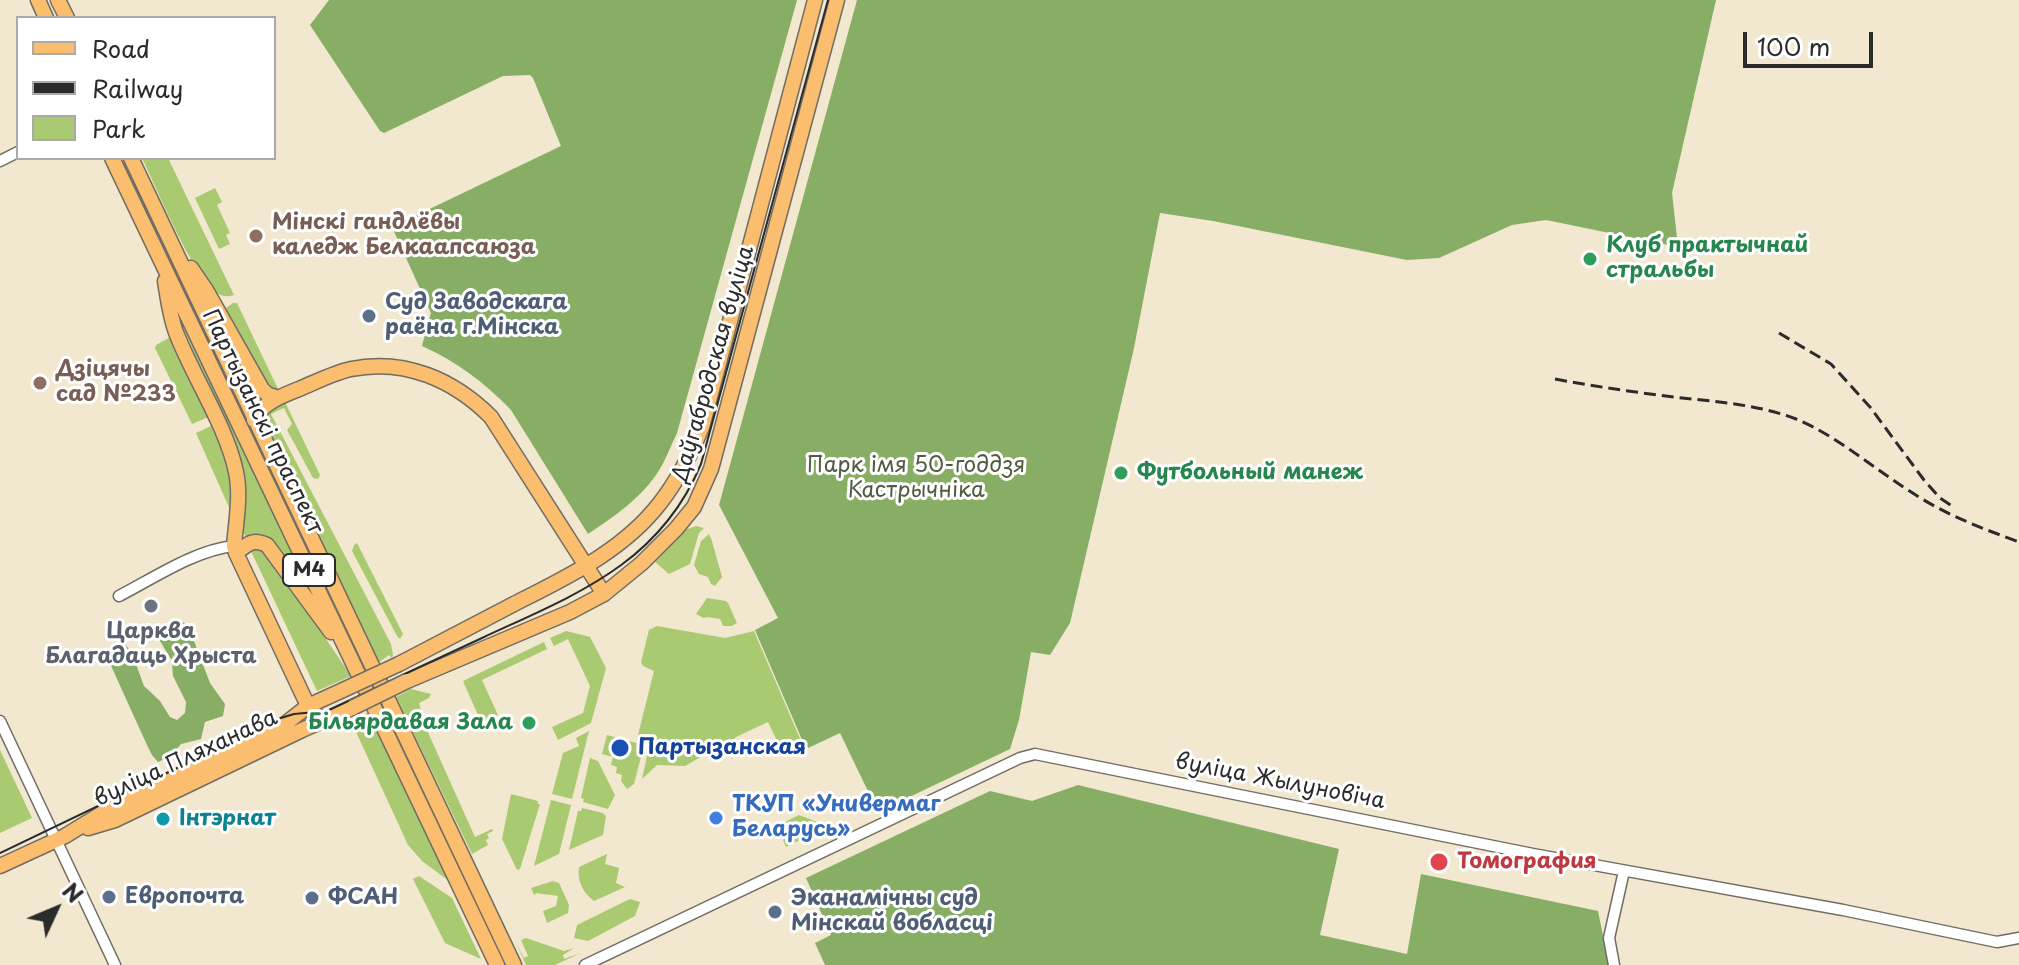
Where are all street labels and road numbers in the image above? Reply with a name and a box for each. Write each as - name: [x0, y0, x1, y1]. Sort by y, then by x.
- street label: Даўгабродская вуліца: [668, 243, 760, 485]
- street label: Партызанскі праспект: [196, 305, 328, 539]
- road number: М4: [283, 554, 335, 586]
- street label: вуліца Пляханава: [90, 705, 282, 813]
- street label: вуліца Жылуновіча: [1173, 749, 1387, 815]

